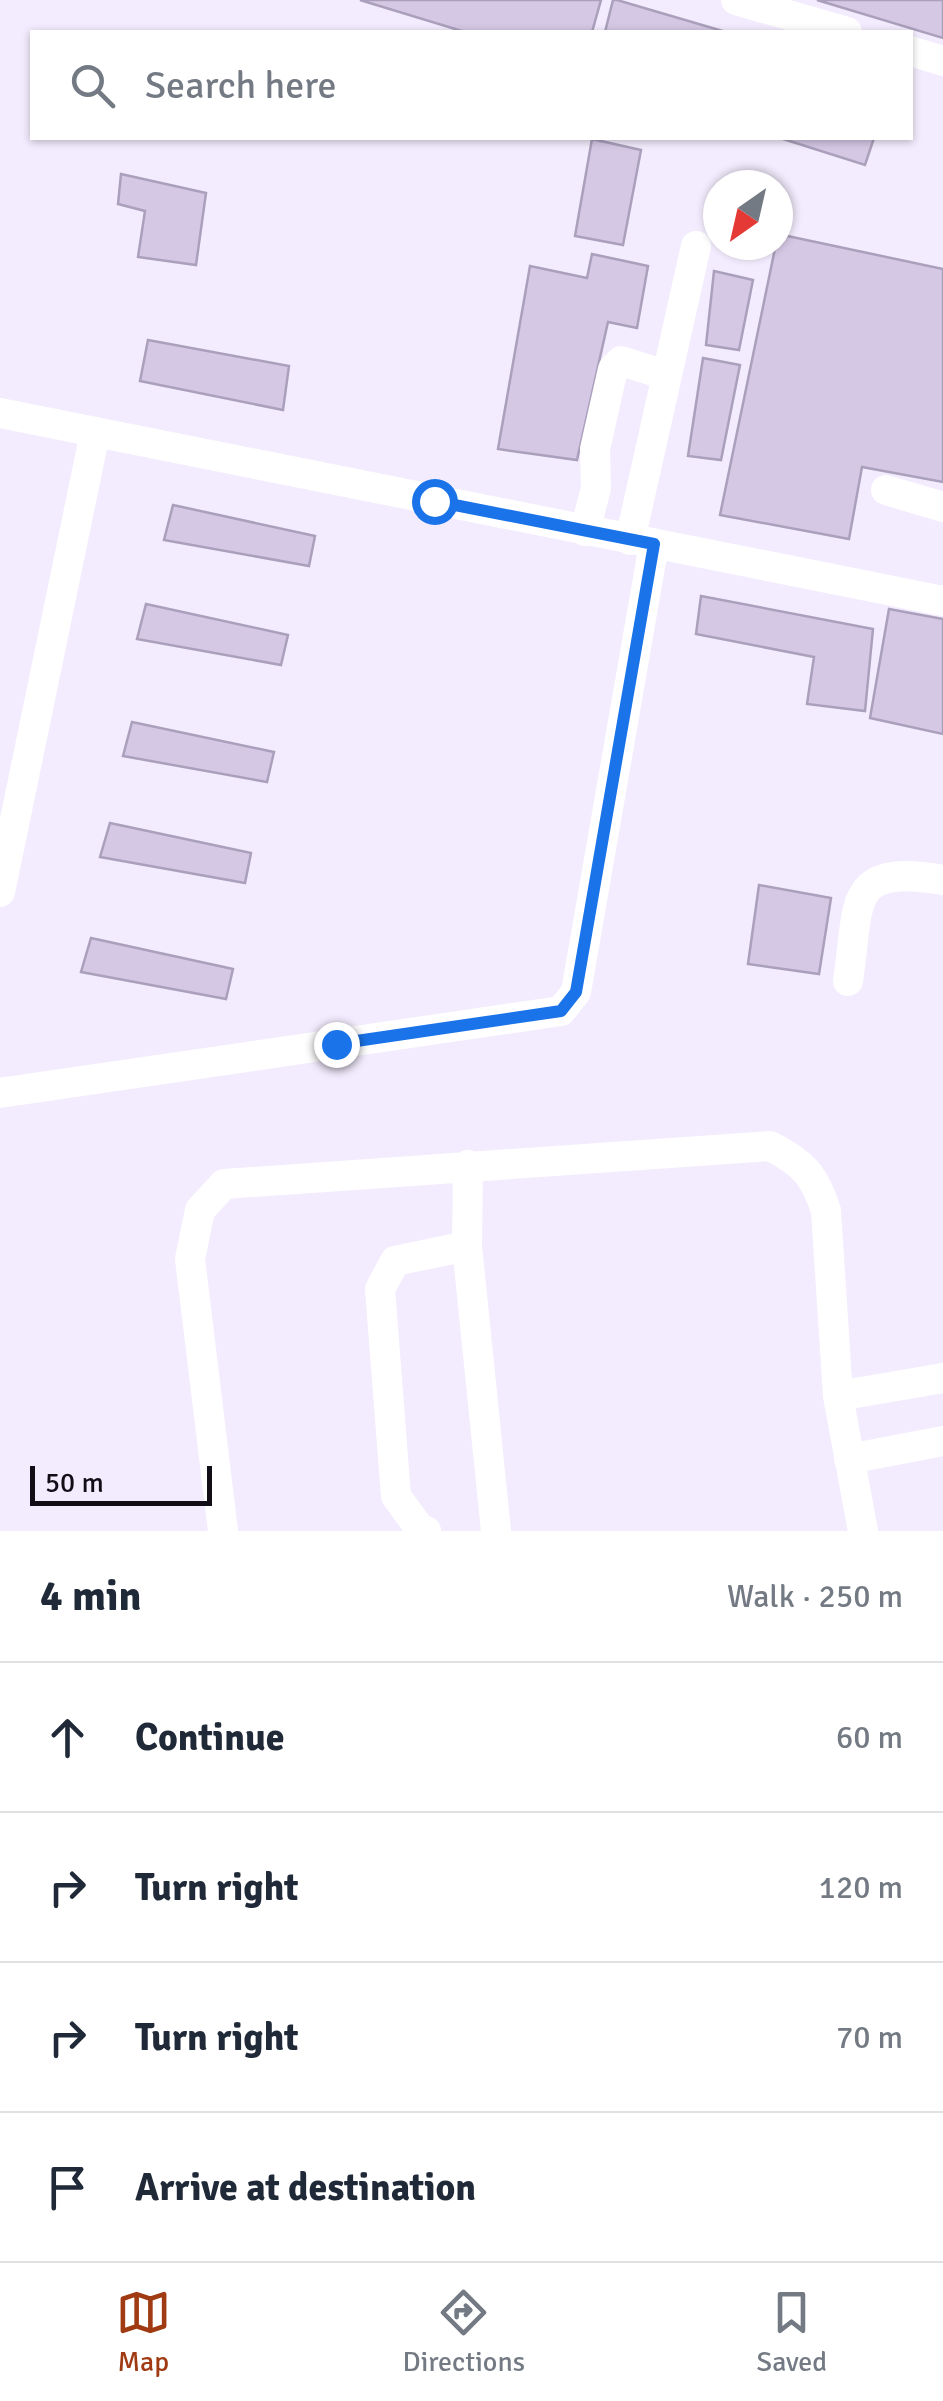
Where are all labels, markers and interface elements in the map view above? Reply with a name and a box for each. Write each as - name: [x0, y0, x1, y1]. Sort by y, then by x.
- search box: [30, 30, 913, 140]
- icon: search: [65, 58, 120, 113]
- text: Search here: [145, 62, 337, 109]
- north arrow: [703, 170, 793, 260]
- route start: [412, 479, 458, 525]
- route end: [314, 1022, 360, 1068]
- scale bar: [30, 1461, 212, 1506]
- text: 50 m: [45, 1466, 104, 1500]
- text: 4 min: [40, 1571, 141, 1622]
- text: Walk · 250 m: [727, 1577, 903, 1616]
- icon: ahead: [40, 1710, 95, 1765]
- text: Continue: [135, 1714, 285, 1761]
- text: 60 m: [836, 1718, 903, 1757]
- icon: right: [40, 1860, 95, 1915]
- text: Turn right: [135, 1864, 299, 1911]
- text: 120 m: [819, 1868, 903, 1907]
- icon: right: [40, 2010, 95, 2065]
- text: Turn right: [135, 2014, 299, 2061]
- text: 70 m: [836, 2018, 903, 2057]
- icon: arrive: [40, 2160, 95, 2215]
- text: Arrive at destination: [135, 2164, 476, 2211]
- tab: Map: [116, 2285, 171, 2379]
- tab: Directions: [403, 2285, 525, 2379]
- tab: Saved: [757, 2285, 827, 2379]

